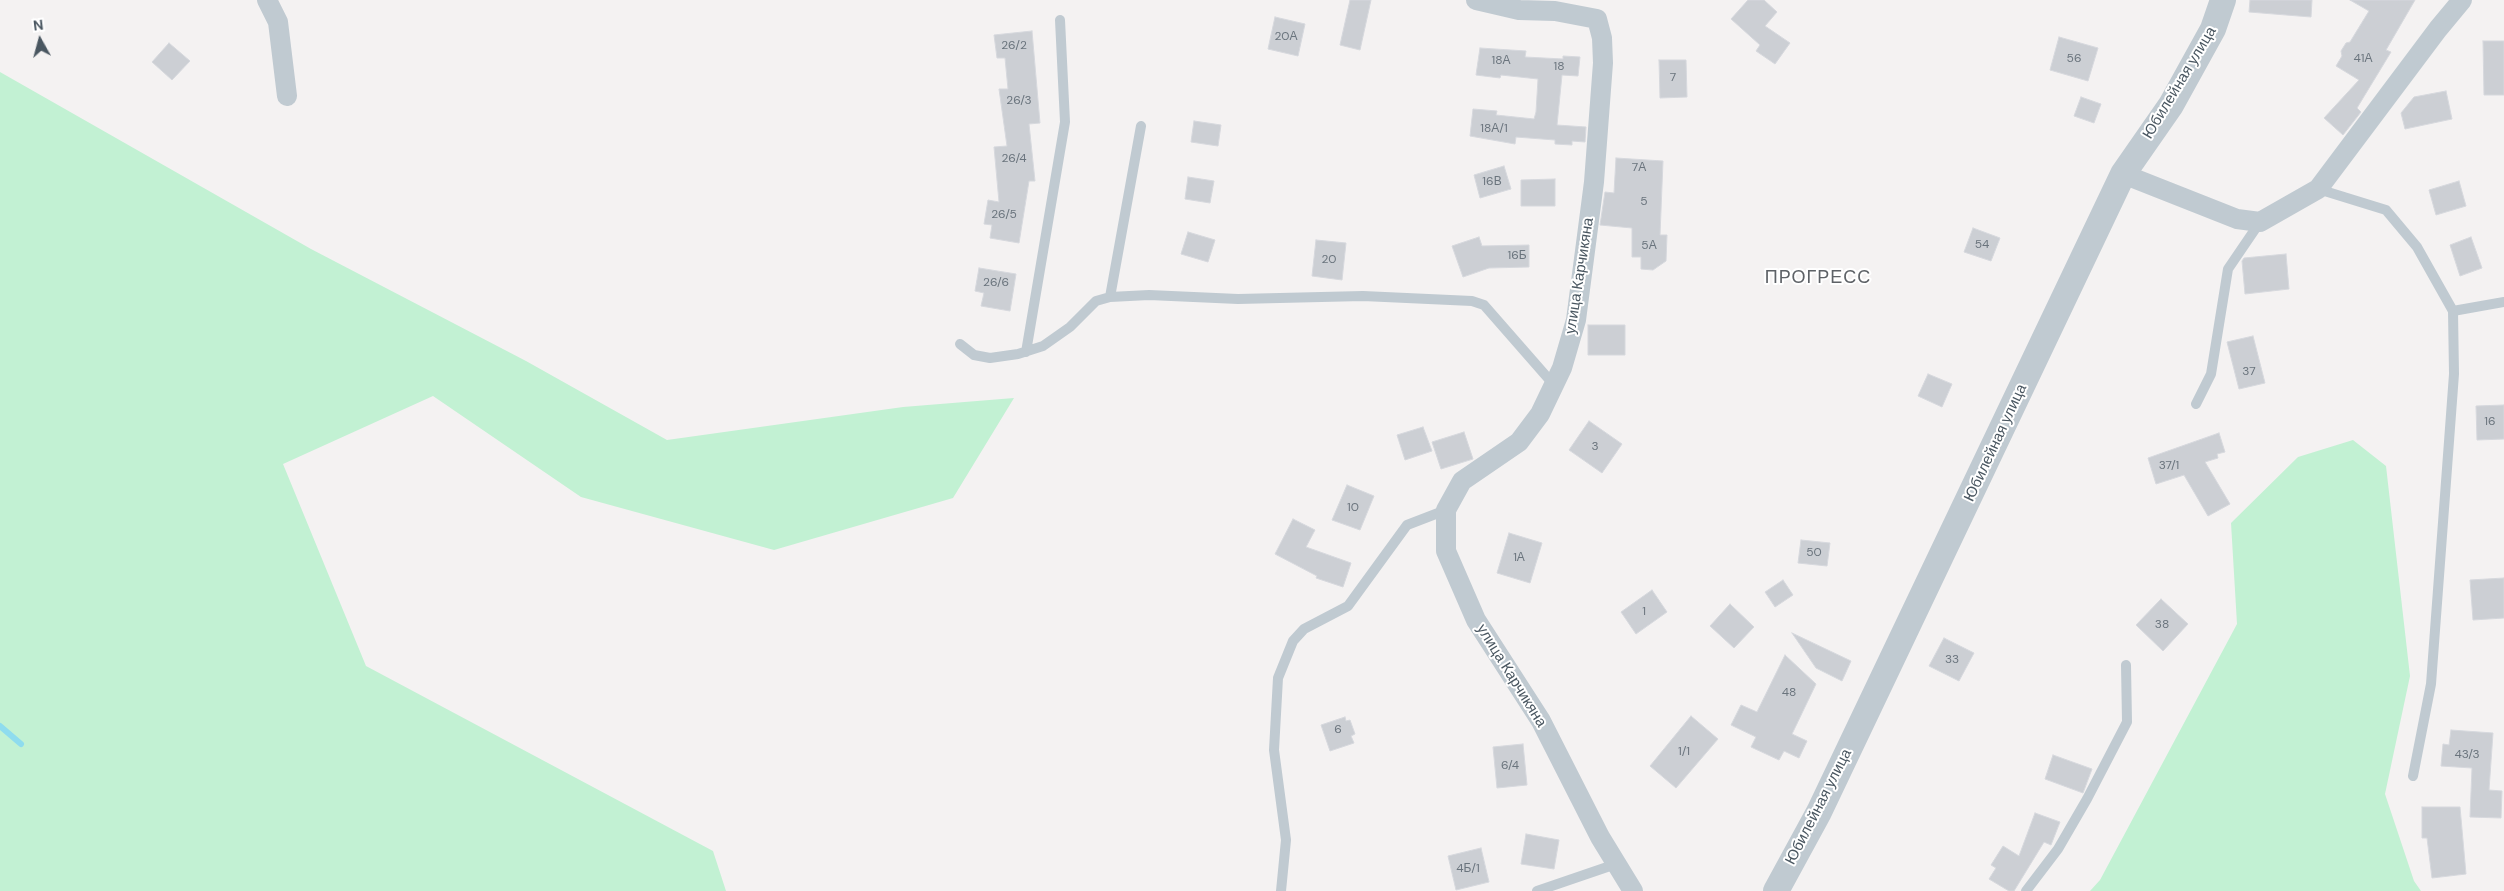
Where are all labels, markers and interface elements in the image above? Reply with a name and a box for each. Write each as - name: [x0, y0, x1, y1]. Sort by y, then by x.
- north arrow: [15, 15, 65, 65]
- text: N: [32, 16, 44, 35]
- street label: Юбилейная улица: [2139, 24, 2221, 142]
- house number: 20А: [1274, 30, 1298, 44]
- house number: 26/2: [1001, 39, 1027, 53]
- house number: 56: [2067, 52, 2081, 66]
- house number: 41А: [2353, 52, 2373, 66]
- house number: 18А: [1491, 54, 1511, 68]
- house number: 18: [1553, 60, 1565, 74]
- house number: 7: [1670, 71, 1676, 85]
- house number: 26/3: [1006, 94, 1032, 108]
- house number: 18А/1: [1480, 122, 1508, 136]
- house number: 26/4: [1001, 152, 1027, 166]
- house number: 7А: [1632, 161, 1646, 175]
- house number: 16В: [1482, 175, 1502, 189]
- house number: 5: [1640, 195, 1648, 209]
- house number: 26/5: [991, 208, 1017, 222]
- street label: улица Карчикяна: [1562, 216, 1598, 336]
- house number: 54: [1975, 238, 1989, 252]
- house number: 5А: [1641, 239, 1657, 253]
- house number: 16Б: [1507, 249, 1527, 263]
- house number: 20: [1322, 253, 1336, 267]
- district label: ПРОГРЕСС: [1764, 267, 1872, 289]
- house number: 26/6: [983, 276, 1009, 290]
- house number: 37: [2242, 365, 2256, 379]
- street label: Юбилейная улица: [1961, 381, 2031, 505]
- house number: 16: [2484, 415, 2496, 429]
- house number: 3: [1591, 440, 1599, 454]
- house number: 37/1: [2159, 459, 2179, 473]
- house number: 10: [1347, 501, 1359, 515]
- house number: 50: [1806, 546, 1822, 560]
- house number: 1А: [1513, 551, 1525, 565]
- house number: 1: [1642, 605, 1646, 619]
- house number: 38: [2155, 618, 2169, 632]
- street label: улица Карчикяна: [1472, 621, 1550, 731]
- house number: 33: [1945, 653, 1959, 667]
- house number: 48: [1782, 686, 1796, 700]
- house number: 6: [1334, 723, 1342, 737]
- house number: 1/1: [1678, 745, 1690, 759]
- street label: Юбилейная улица: [1782, 746, 1856, 868]
- house number: 43/3: [2454, 748, 2480, 762]
- house number: 6/4: [1501, 759, 1519, 773]
- house number: 4Б/1: [1456, 862, 1480, 876]

